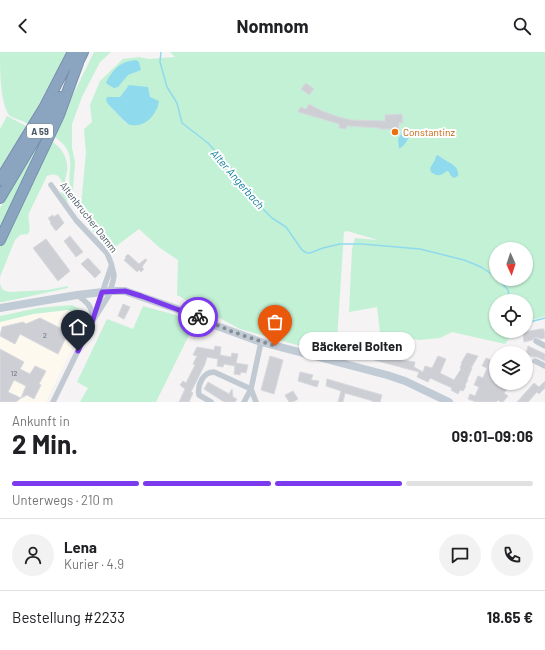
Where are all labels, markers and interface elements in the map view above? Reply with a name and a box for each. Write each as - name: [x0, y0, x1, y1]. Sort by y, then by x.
- icon: back: [12, 15, 34, 37]
- text: Nomnom: [237, 15, 308, 37]
- icon: search: [511, 15, 533, 37]
- road number: A 59: [27, 124, 53, 138]
- place label: Constantinz: [403, 126, 455, 138]
- marker: Constantinz: [390, 127, 400, 137]
- water label: Alter Angerbach: [209, 147, 268, 212]
- street label: Altenbrucher Damm: [58, 179, 120, 255]
- north arrow: [489, 242, 533, 286]
- map controls: [489, 242, 533, 390]
- button: locate: [489, 294, 533, 338]
- courier: [178, 297, 218, 337]
- pin: [258, 305, 292, 346]
- icon: bike: [187, 306, 209, 328]
- pin: [61, 310, 95, 351]
- icon: bag: [264, 311, 286, 333]
- icon: home: [67, 316, 89, 338]
- house number: 2: [43, 330, 47, 340]
- callout: Bäckerei Bolten: [299, 332, 415, 360]
- text: Bäckerei Bolten: [312, 338, 402, 354]
- button: layers: [489, 346, 533, 390]
- house number: 12: [10, 368, 18, 378]
- text: Ankunft in: [12, 413, 70, 429]
- text: 09:01–09:06: [452, 427, 533, 445]
- text: 2 Min.: [12, 428, 78, 459]
- text: Unterwegs · 210 m: [12, 492, 113, 508]
- button: person: [12, 534, 54, 576]
- button: chat: [439, 534, 481, 576]
- button: phone: [491, 534, 533, 576]
- text: Lena: [64, 538, 97, 556]
- text: Kurier · 4.9: [64, 556, 124, 572]
- text: Bestellung #2233: [12, 608, 125, 626]
- text: 18.65 €: [487, 608, 533, 626]

